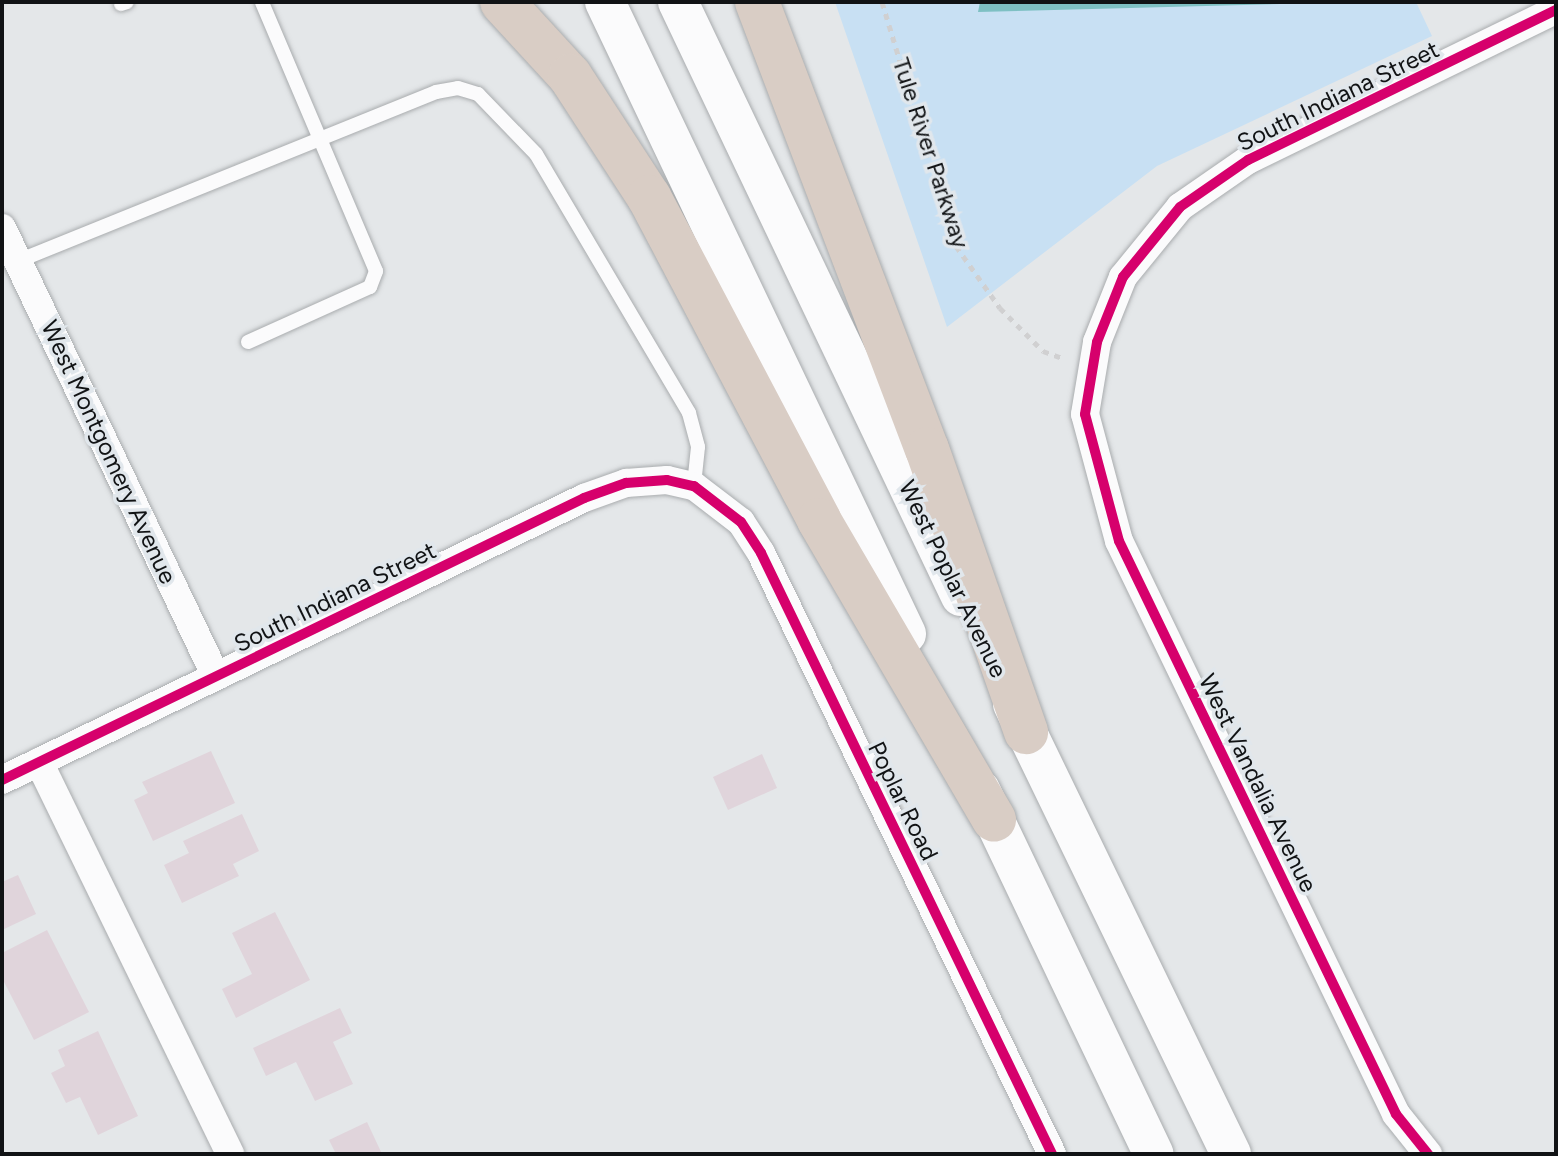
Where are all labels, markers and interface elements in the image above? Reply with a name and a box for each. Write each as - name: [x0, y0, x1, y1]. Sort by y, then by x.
- street label: South Indiana Street: [1232, 35, 1444, 157]
- street label: Tule River Parkway: [887, 54, 975, 252]
- street label: West Montgomery Avenue: [35, 316, 183, 588]
- street label: West Poplar Avenue: [893, 476, 1013, 682]
- street label: South Indiana Street: [229, 536, 441, 658]
- street label: West Vandalia Avenue: [1193, 669, 1323, 897]
- street label: Poplar Road: [862, 737, 944, 865]

